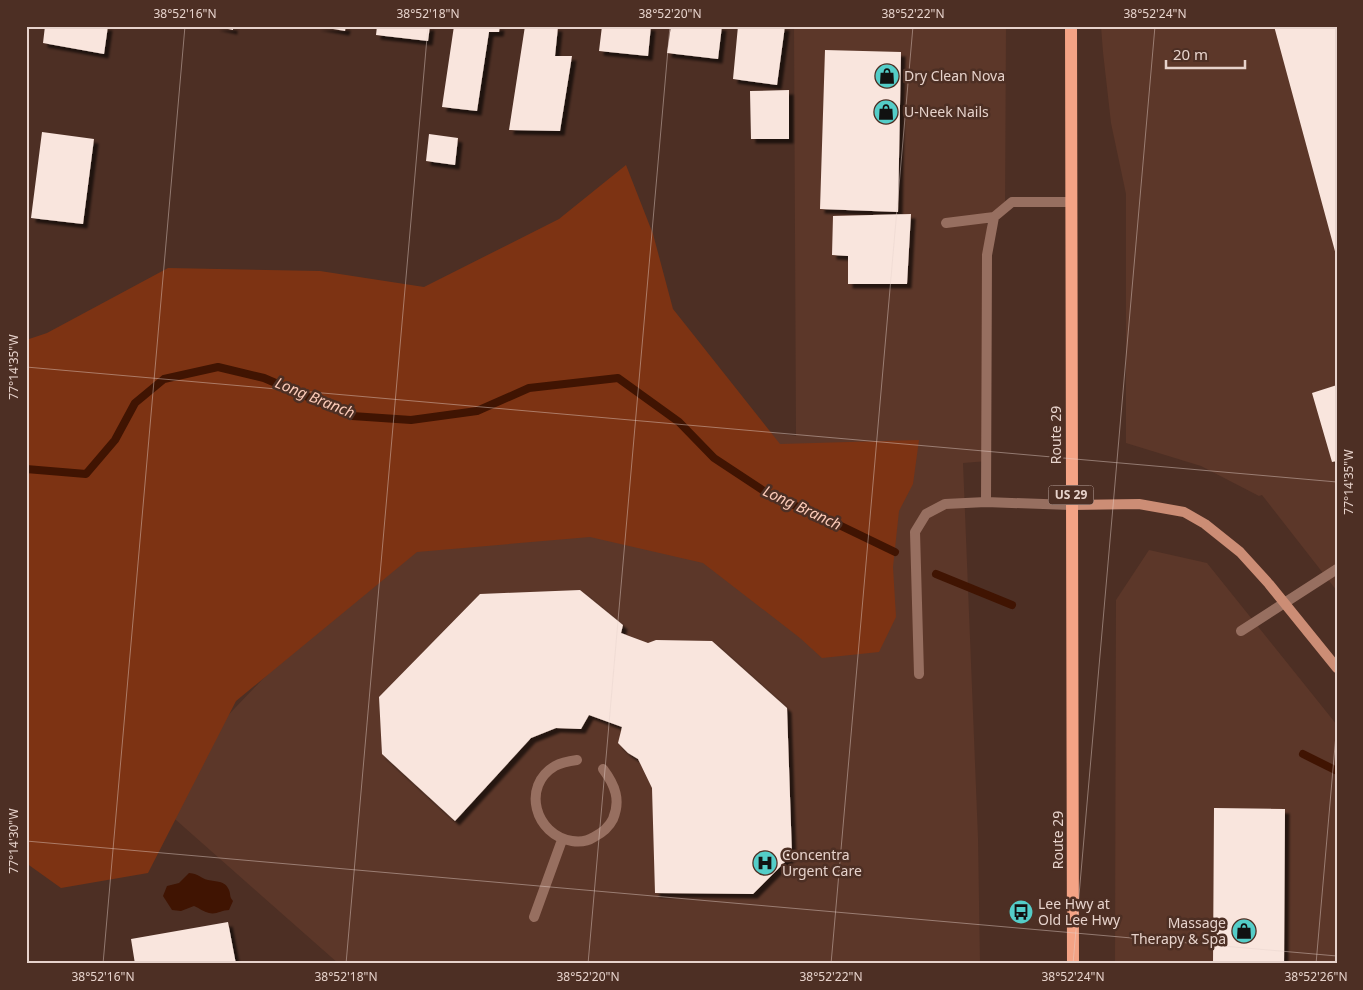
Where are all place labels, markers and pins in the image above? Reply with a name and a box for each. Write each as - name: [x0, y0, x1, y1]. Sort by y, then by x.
- shop icon: Dry Clean Nova: [874, 63, 900, 89]
- place label: Dry Clean Nova: [904, 66, 1005, 85]
- shop icon: U-Neek Nails: [873, 99, 899, 125]
- place label: U-Neek Nails: [904, 102, 989, 121]
- place label: Concentra Urgent Care: [782, 845, 862, 880]
- hospital icon: Concentra Urgent Care: [752, 850, 778, 876]
- place label: Lee Hwy at Old Lee Hwy: [1038, 894, 1121, 929]
- bus stop icon: Lee Hwy at Old Lee Hwy: [1008, 899, 1034, 925]
- place label: Massage Therapy & Spa: [1131, 913, 1226, 948]
- shop icon: Massage Therapy & Spa: [1231, 918, 1257, 944]

